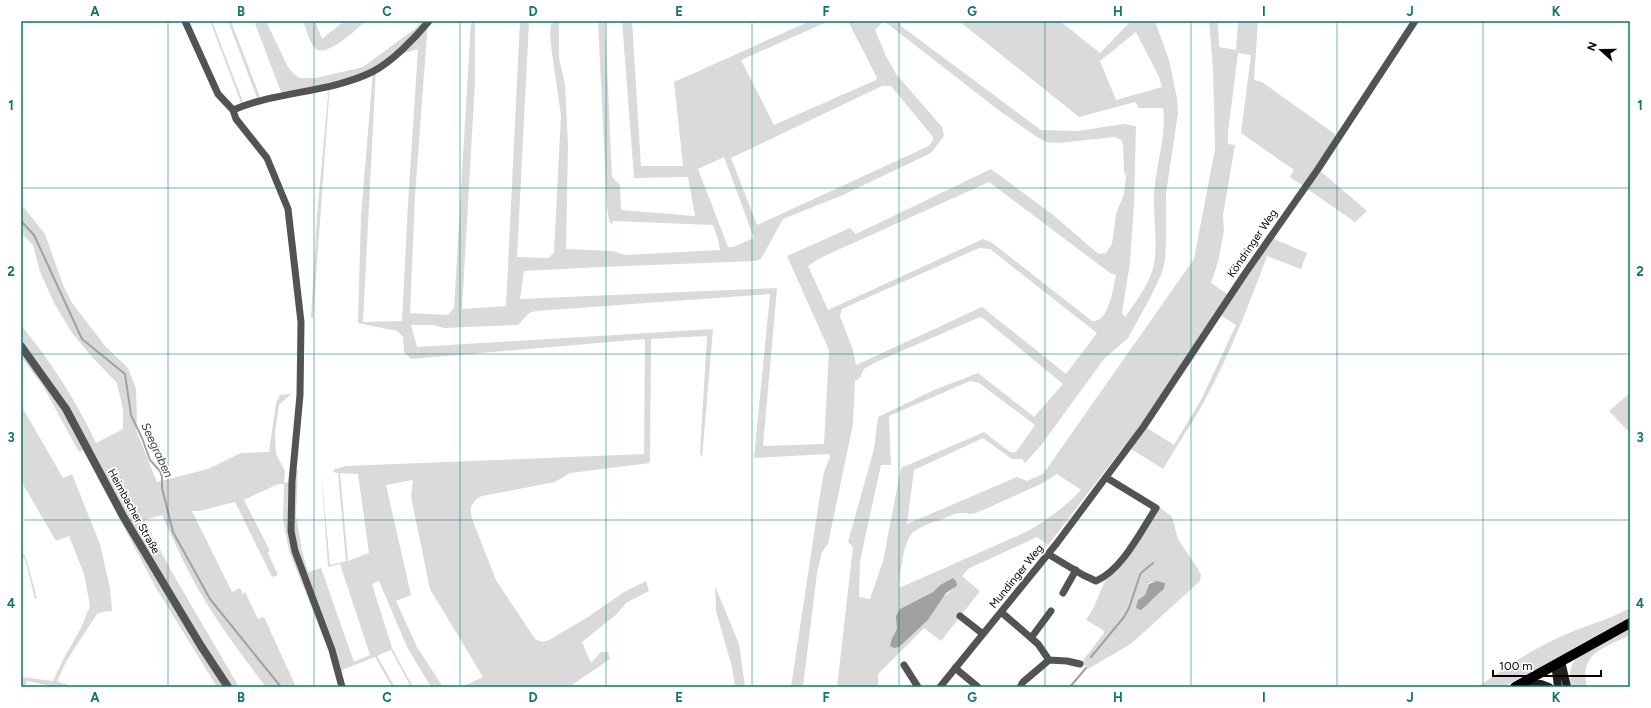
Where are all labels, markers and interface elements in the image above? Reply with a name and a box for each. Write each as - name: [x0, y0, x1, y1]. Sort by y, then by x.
- text: A: [90, 4, 100, 19]
- text: B: [237, 4, 245, 19]
- text: C: [382, 4, 392, 19]
- text: D: [528, 4, 538, 19]
- text: E: [675, 4, 683, 19]
- text: F: [822, 4, 830, 19]
- text: G: [967, 4, 977, 19]
- text: H: [1113, 4, 1123, 19]
- text: I: [1262, 4, 1266, 19]
- text: J: [1406, 4, 1414, 19]
- text: K: [1552, 4, 1561, 19]
- north arrow: [1581, 30, 1621, 70]
- text: N: [1585, 40, 1600, 53]
- text: 1: [8, 98, 14, 113]
- text: 1: [1637, 98, 1643, 113]
- street label: Köndringer Weg: [1225, 207, 1280, 280]
- text: 2: [7, 264, 15, 279]
- text: 2: [1636, 264, 1644, 279]
- water label: Seegraben: [138, 420, 176, 480]
- text: 3: [7, 430, 15, 445]
- text: 3: [1636, 430, 1644, 445]
- street label: Heimbacher Straße: [105, 466, 162, 556]
- street label: Mundinger Weg: [987, 542, 1046, 611]
- text: 4: [7, 596, 15, 611]
- text: 4: [1636, 596, 1644, 611]
- scale bar: [1493, 652, 1601, 678]
- text: 100 m: [1499, 659, 1533, 673]
- text: A: [90, 690, 100, 705]
- text: B: [237, 690, 245, 705]
- text: C: [382, 690, 392, 705]
- text: D: [528, 690, 538, 705]
- text: E: [675, 690, 683, 705]
- text: F: [822, 690, 830, 705]
- text: G: [967, 690, 977, 705]
- text: H: [1113, 690, 1123, 705]
- text: I: [1262, 690, 1266, 705]
- text: J: [1406, 690, 1414, 705]
- text: K: [1552, 690, 1561, 705]

